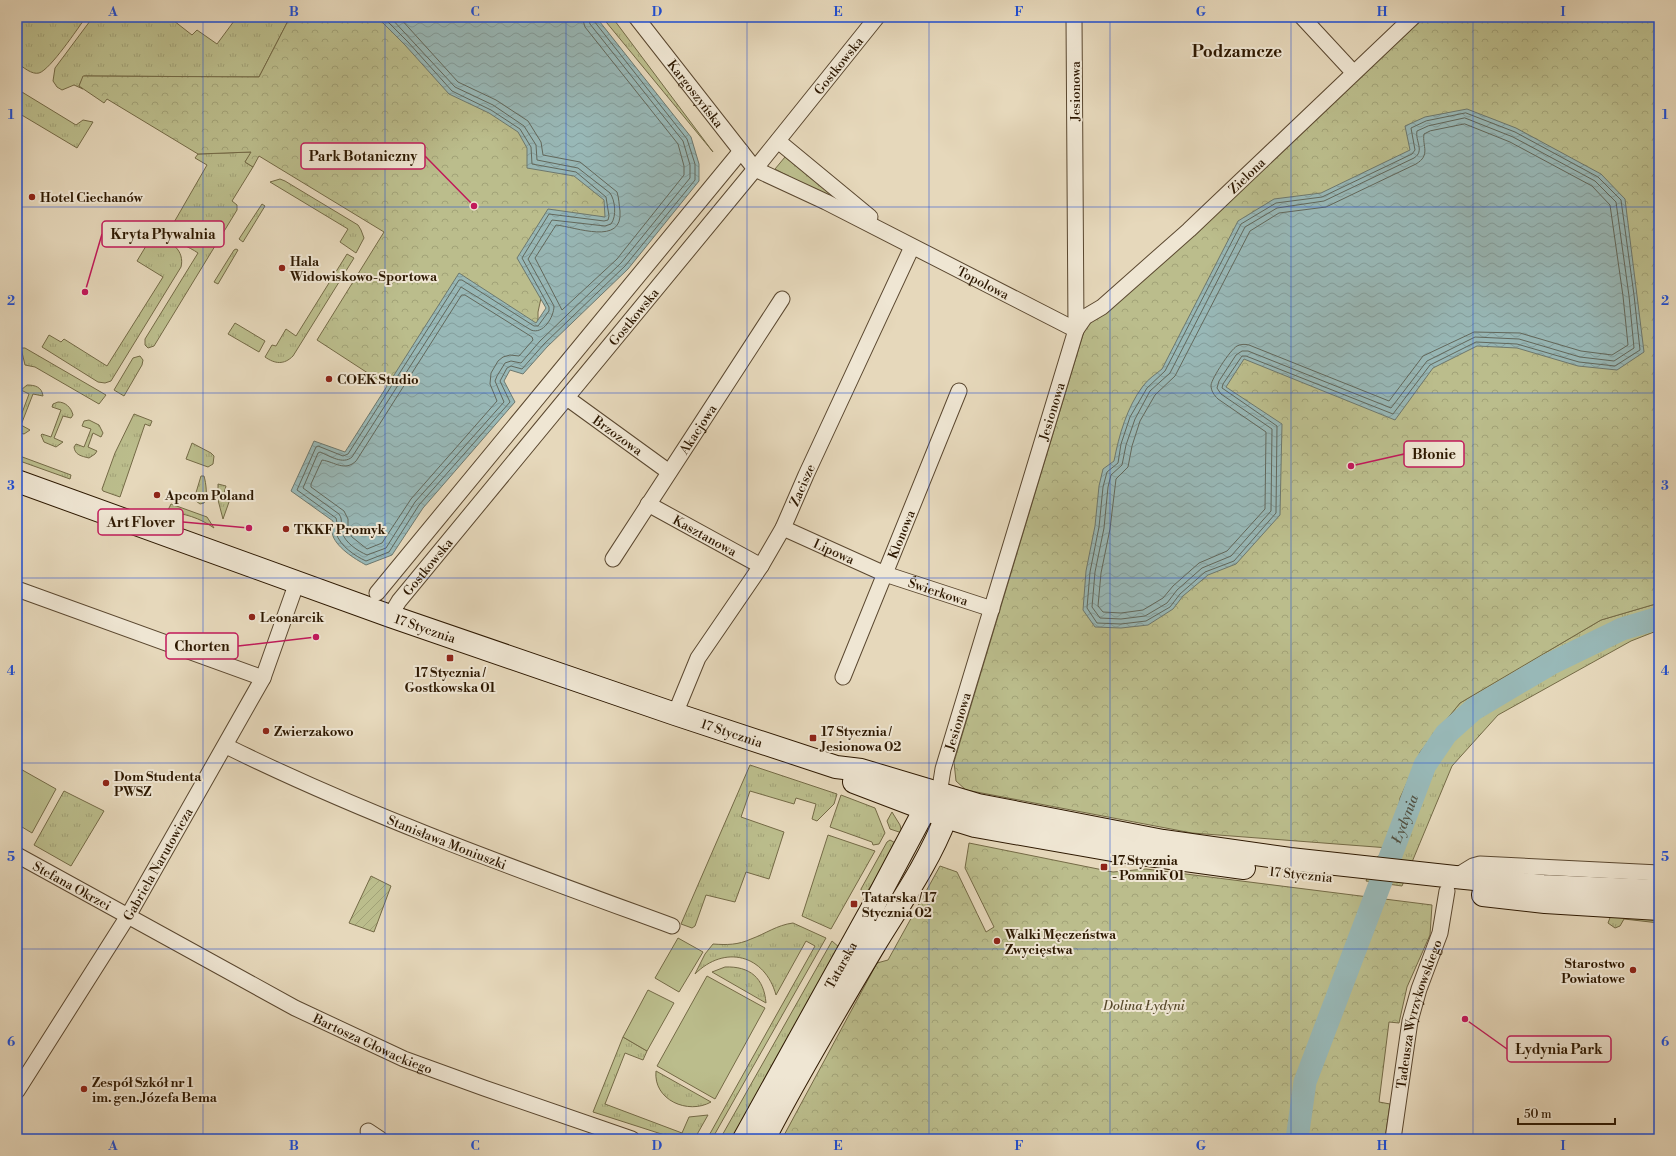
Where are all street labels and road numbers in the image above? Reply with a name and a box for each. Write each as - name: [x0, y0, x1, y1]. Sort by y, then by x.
- street label: Gostkowska: [811, 34, 867, 98]
- street label: Kargoszyńska: [664, 57, 727, 131]
- street label: Jesionowa: [1068, 61, 1084, 122]
- street label: Zielona: [1225, 155, 1269, 197]
- street label: Topolowa: [954, 263, 1012, 304]
- street label: Gostkowska: [606, 285, 663, 349]
- street label: Jesionowa: [1036, 380, 1069, 444]
- street label: Akacjowa: [676, 401, 721, 458]
- street label: Brzozowa: [589, 412, 646, 459]
- street label: Zacisze: [786, 461, 819, 509]
- street label: Klonowa: [885, 508, 919, 561]
- street label: Kasztanowa: [670, 512, 740, 560]
- street label: Gostkowska: [400, 535, 457, 599]
- street label: Lipowa: [811, 536, 857, 568]
- street label: Świerkowa: [906, 574, 970, 610]
- street label: 17 Stycznia: [392, 611, 458, 647]
- street label: Jesionowa: [942, 690, 975, 754]
- street label: 17 Stycznia: [699, 716, 765, 751]
- street label: Gabriela Narutowicza: [120, 805, 197, 924]
- street label: Stanisława Moniuszki: [385, 812, 509, 873]
- street label: Stefana Okrzei: [30, 858, 113, 914]
- street label: 17 Stycznia: [1268, 864, 1334, 886]
- street label: Tadeusza Wyrzykowskiego: [1393, 937, 1446, 1090]
- street label: Tatarska: [822, 939, 861, 992]
- street label: Bartosza Głowackiego: [309, 1010, 435, 1078]

